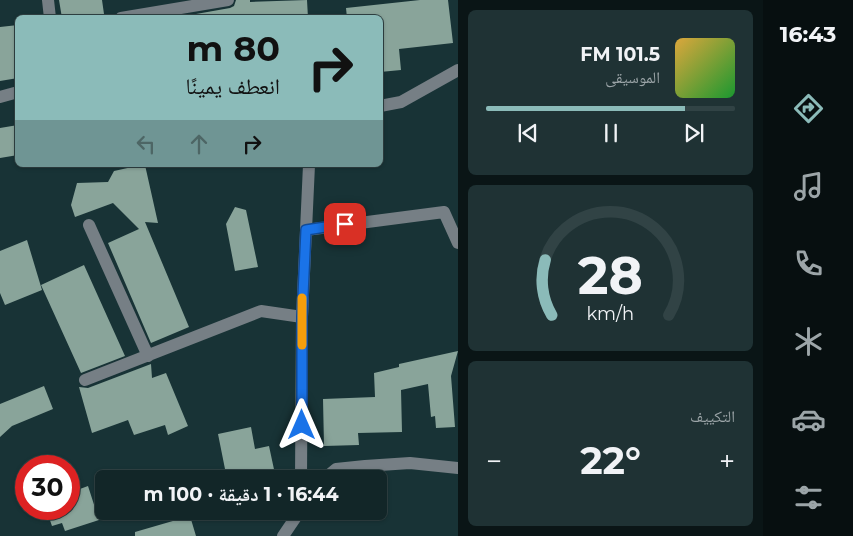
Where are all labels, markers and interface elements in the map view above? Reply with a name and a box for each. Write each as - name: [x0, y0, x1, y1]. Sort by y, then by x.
- text: 16:43: [780, 21, 836, 48]
- text: 80 m: [187, 27, 280, 70]
- icon: right: [298, 35, 363, 100]
- text: 101.5 FM: [580, 43, 660, 66]
- text: الموسيقى: [605, 68, 660, 87]
- text: انعطف يمينًا: [185, 73, 280, 100]
- icon: directions: [791, 91, 826, 126]
- icon: previous: [514, 119, 542, 147]
- icon: pause: [597, 119, 625, 147]
- icon: next: [680, 119, 708, 147]
- icon: left: [132, 130, 160, 158]
- icon: ahead: [185, 130, 213, 158]
- icon: right: [238, 130, 266, 158]
- icon: music: [791, 169, 826, 204]
- pin: [324, 203, 366, 245]
- icon: arrive: [331, 210, 359, 238]
- text: 28: [578, 244, 643, 307]
- icon: phone: [791, 246, 826, 281]
- text: km/h: [587, 303, 634, 324]
- icon: climate: [791, 324, 826, 359]
- position arrow: [275, 398, 327, 450]
- icon: car: [791, 402, 826, 437]
- text: التكييف: [690, 407, 735, 426]
- text: 22°: [580, 437, 641, 484]
- text: −: [486, 444, 502, 478]
- text: +: [719, 444, 735, 478]
- speed limit sign: 30: [15, 455, 80, 520]
- icon: filters: [791, 480, 826, 515]
- text: 16:44 · 1 دقيقة · 100 m: [143, 483, 339, 506]

